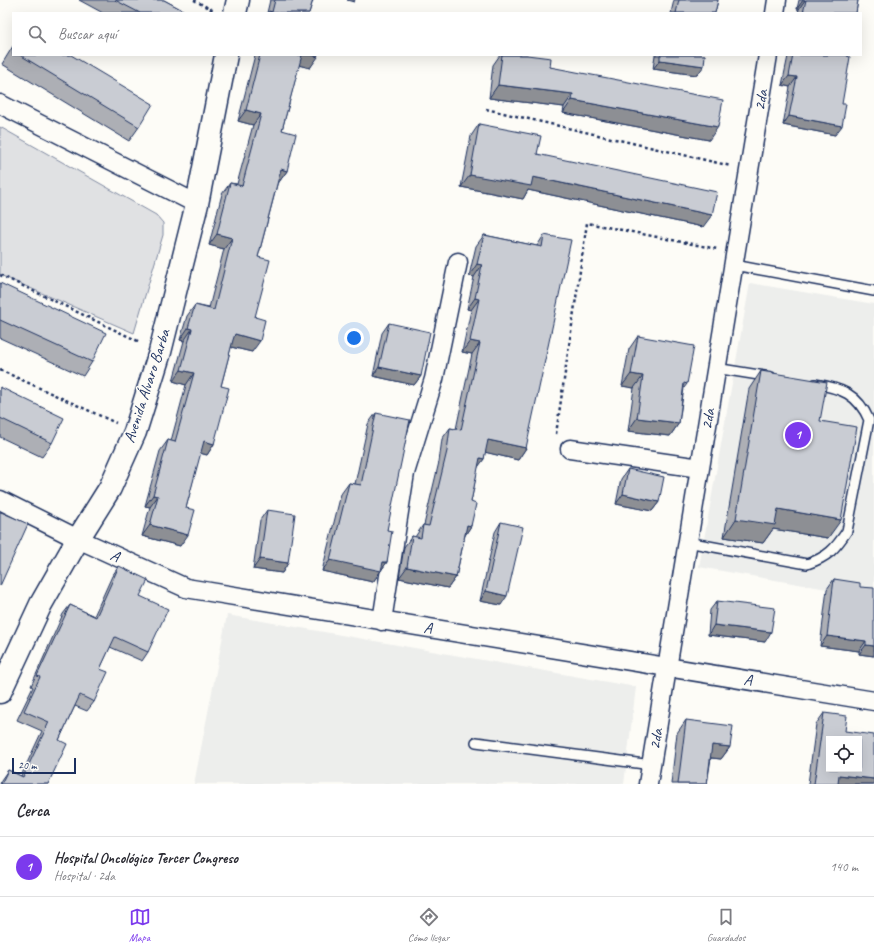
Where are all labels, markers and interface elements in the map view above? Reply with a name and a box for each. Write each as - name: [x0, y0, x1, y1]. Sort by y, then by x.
- search box: [12, 12, 862, 56]
- icon: search: [26, 23, 48, 45]
- text: Buscar aquí: [58, 25, 117, 44]
- street label: 2da: [750, 87, 773, 112]
- street label: Avenida Álvaro Barba: [119, 326, 175, 445]
- your location: [344, 328, 364, 348]
- street label: 2da: [697, 406, 720, 431]
- pin: 1: [785, 420, 811, 450]
- street label: A: [107, 545, 124, 567]
- street label: A: [422, 617, 434, 639]
- street label: A: [742, 669, 754, 691]
- street label: 2da: [645, 726, 668, 751]
- map controls: [826, 736, 862, 772]
- button: locate: [826, 736, 862, 772]
- scale bar: [12, 756, 76, 775]
- text: 20 m: [18, 758, 37, 772]
- text: Cerca: [16, 800, 49, 821]
- text: Hospital Oncológico Tercer Congreso: [54, 849, 238, 868]
- text: 1: [26, 859, 32, 875]
- text: 140 m: [830, 859, 858, 875]
- text: Hospital · 2da: [54, 868, 115, 884]
- tab: Mapa: [129, 906, 151, 944]
- tab: Cómo llegar: [408, 906, 450, 944]
- tab: Guardados: [707, 906, 745, 944]

